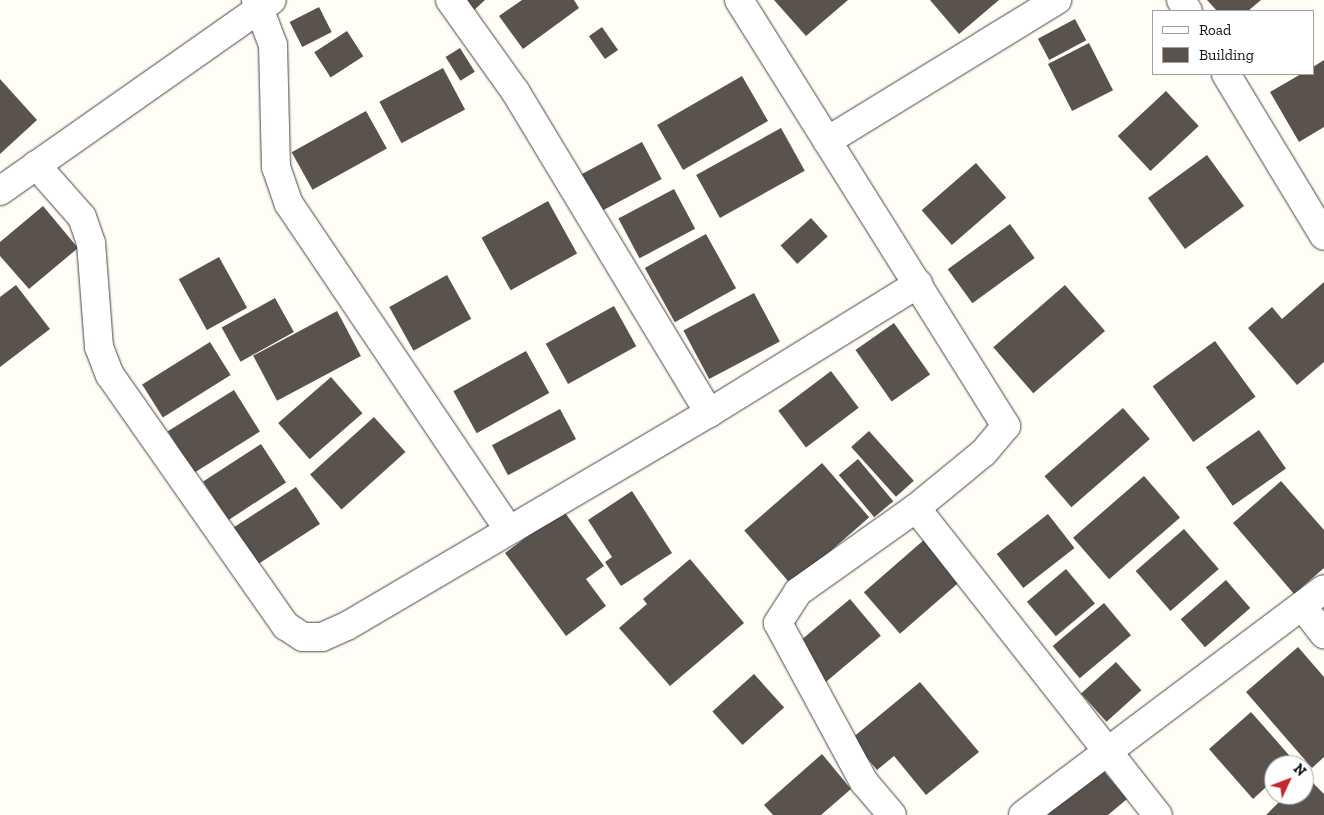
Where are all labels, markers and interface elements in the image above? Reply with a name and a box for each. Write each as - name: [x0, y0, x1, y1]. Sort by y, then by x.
- legend: [1152, 10, 1314, 75]
- text: Road: [1199, 21, 1231, 39]
- text: Building: [1199, 46, 1254, 64]
- north arrow: [1264, 755, 1314, 805]
- text: N: [1290, 760, 1309, 780]

